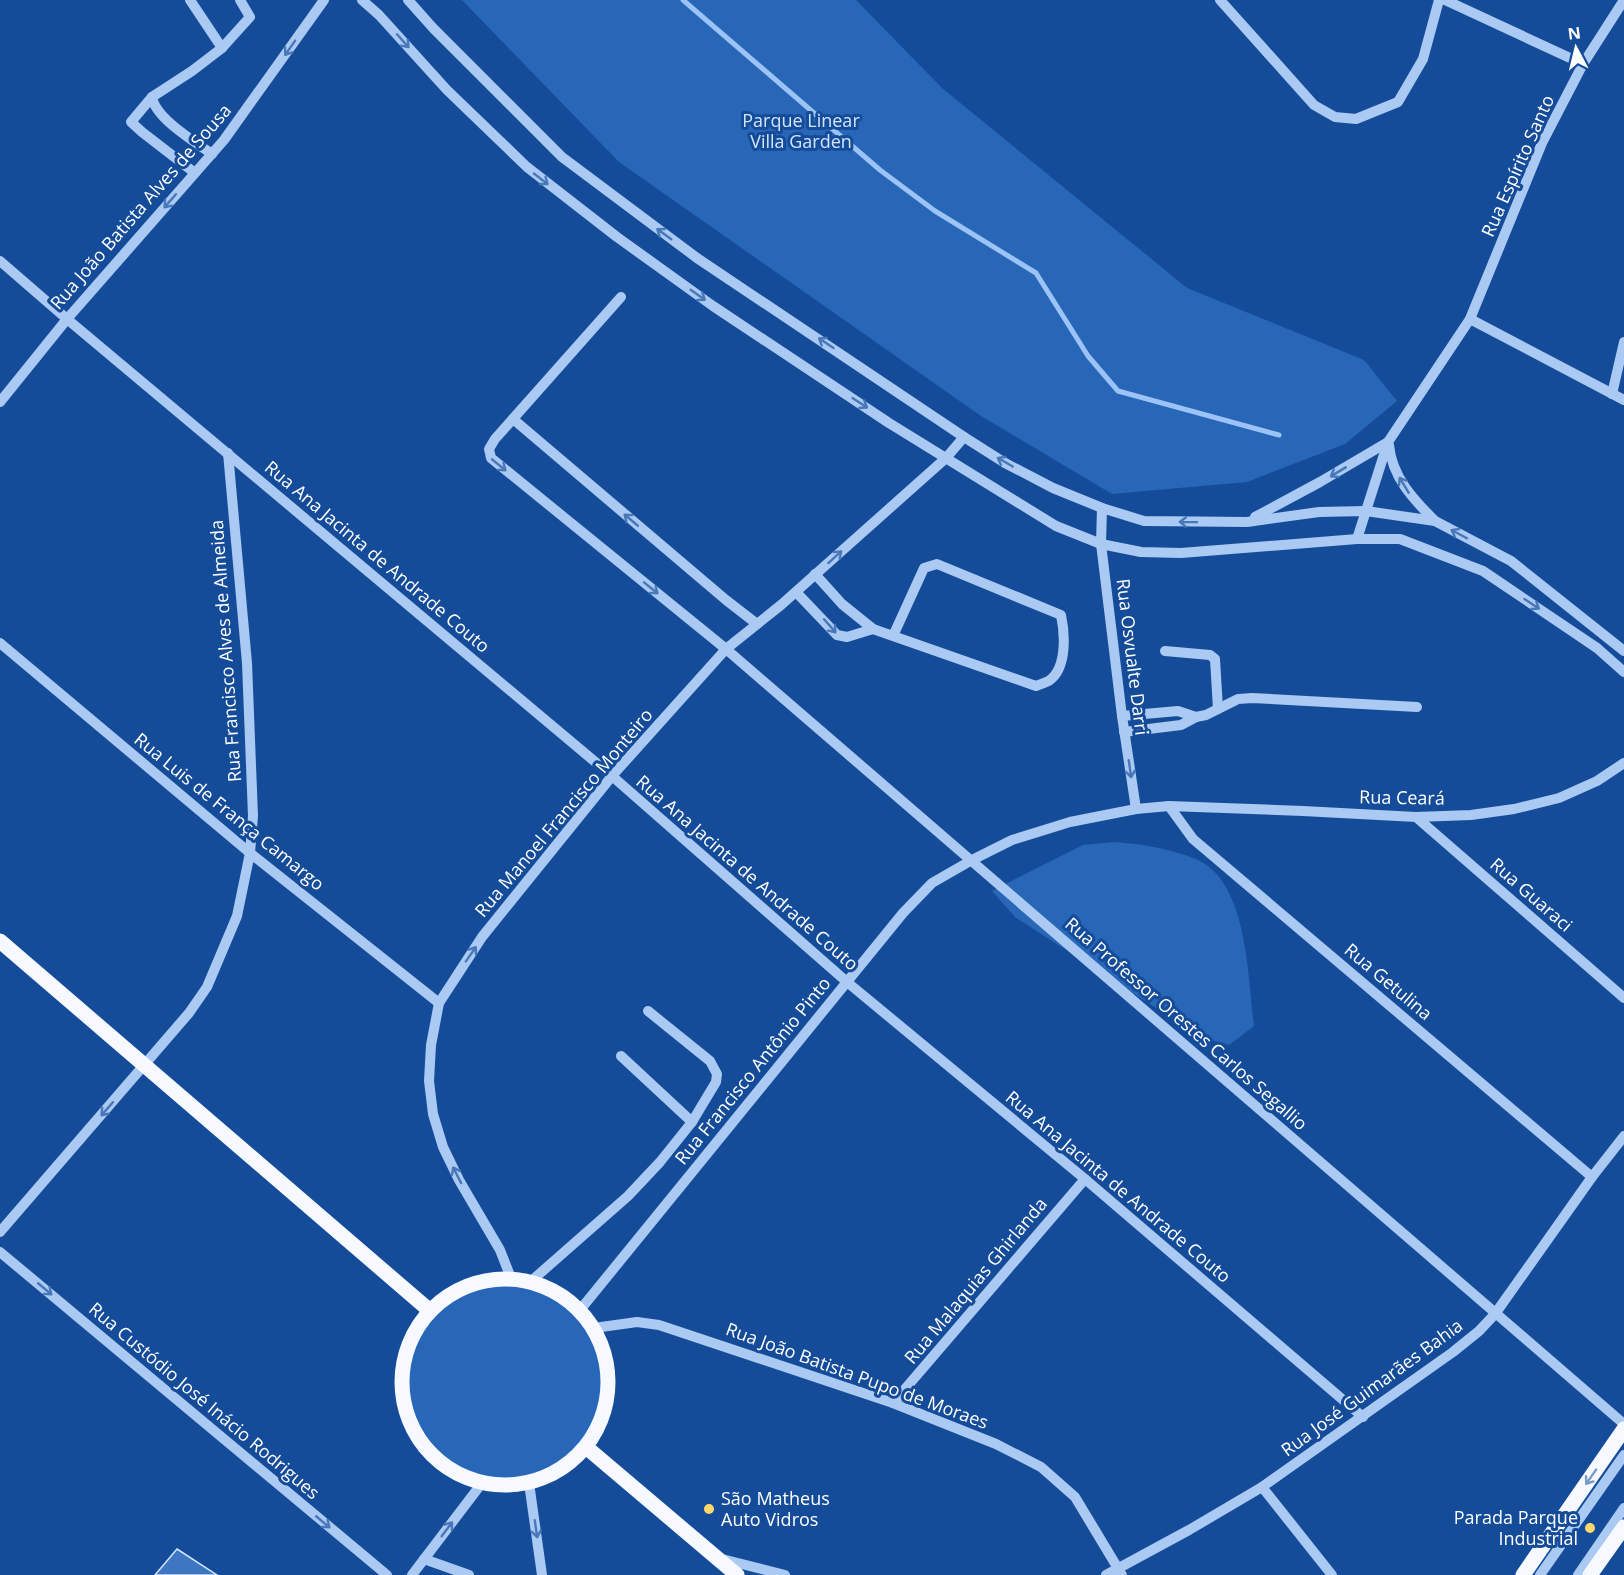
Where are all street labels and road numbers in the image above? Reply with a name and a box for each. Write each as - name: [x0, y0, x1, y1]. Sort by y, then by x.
- street label: Rua Espírito Santo: [1475, 91, 1559, 240]
- street label: Rua João Batista Alves de Sousa: [44, 99, 236, 314]
- street label: Rua Ana Jacinta de Andrade Couto: [260, 455, 495, 658]
- street label: Rua Francisco Alves de Almeida: [204, 519, 246, 783]
- street label: Rua Osvualte Darri: [1111, 577, 1155, 737]
- street label: Rua Manoel Francisco Monteiro: [469, 703, 658, 922]
- street label: Rua Luis de França Camargo: [130, 727, 330, 895]
- street label: Rua Ana Jacinta de Andrade Couto: [632, 769, 864, 975]
- street label: Rua Ceará: [1359, 784, 1445, 810]
- street label: Rua Guaraci: [1485, 852, 1578, 937]
- street label: Rua Professor Orestes Carlos Segallio: [1061, 911, 1313, 1135]
- street label: Rua Getulina: [1340, 937, 1438, 1025]
- street label: Rua Francisco Antônio Pinto: [669, 972, 835, 1169]
- street label: Rua Ana Jacinta de Andrade Couto: [1001, 1085, 1236, 1288]
- street label: Rua Malaquias Ghirlanda: [899, 1192, 1052, 1369]
- street label: Rua Custódio José Inácio Rodrigues: [84, 1296, 325, 1504]
- street label: Rua José Guimarães Bahia: [1276, 1313, 1467, 1461]
- street label: Rua João Batista Pupo de Moraes: [723, 1316, 992, 1434]

